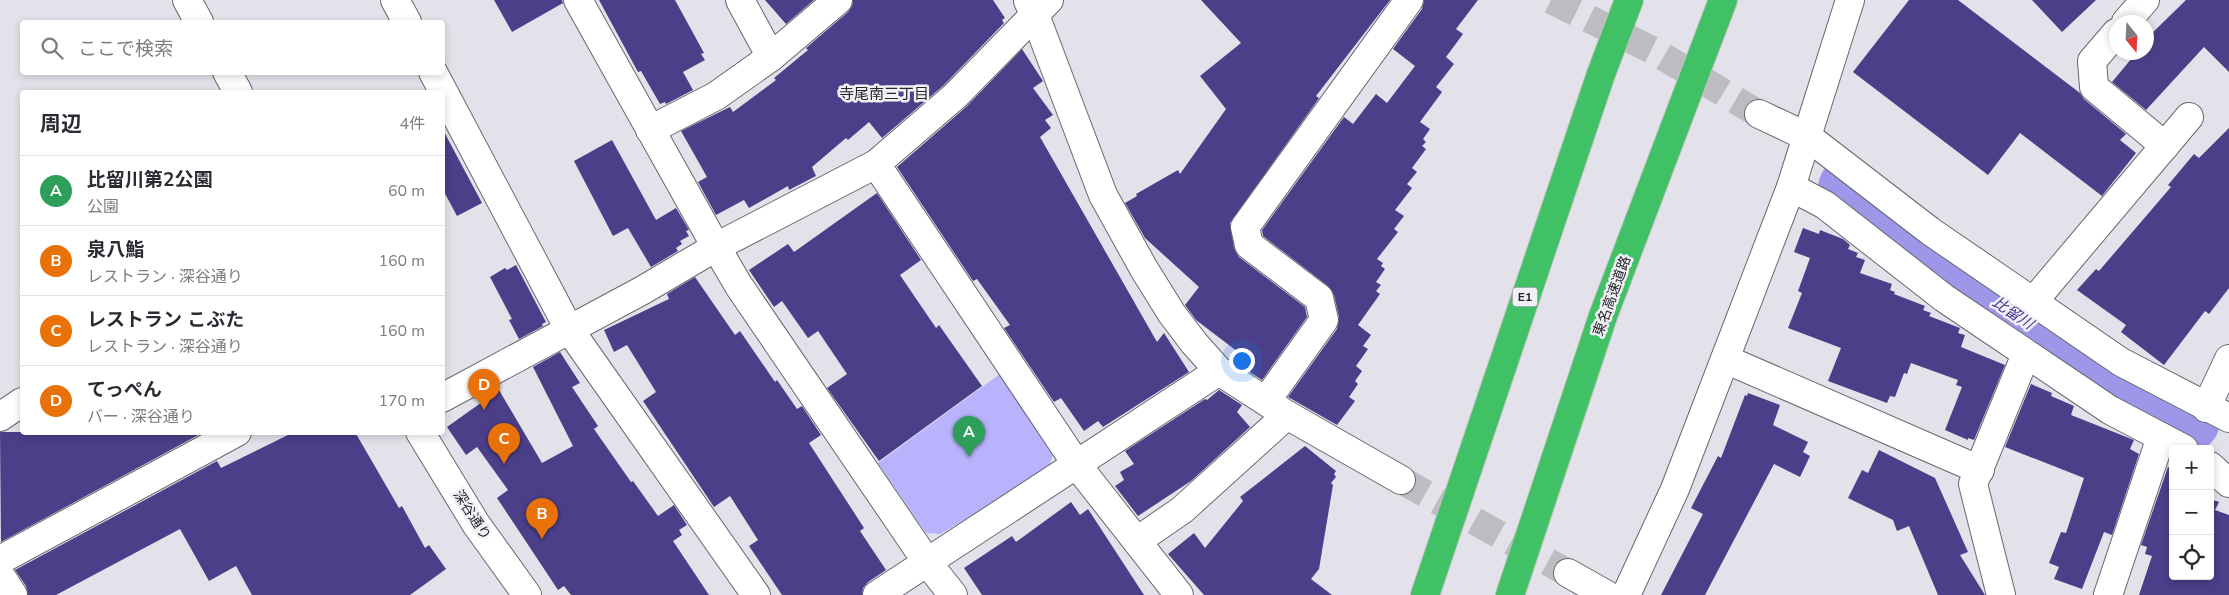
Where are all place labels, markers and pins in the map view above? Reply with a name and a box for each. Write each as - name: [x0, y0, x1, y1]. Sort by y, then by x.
- pin: D: [468, 369, 500, 410]
- pin: A: [953, 416, 985, 457]
- pin: C: [488, 423, 520, 464]
- pin: B: [526, 498, 558, 539]

